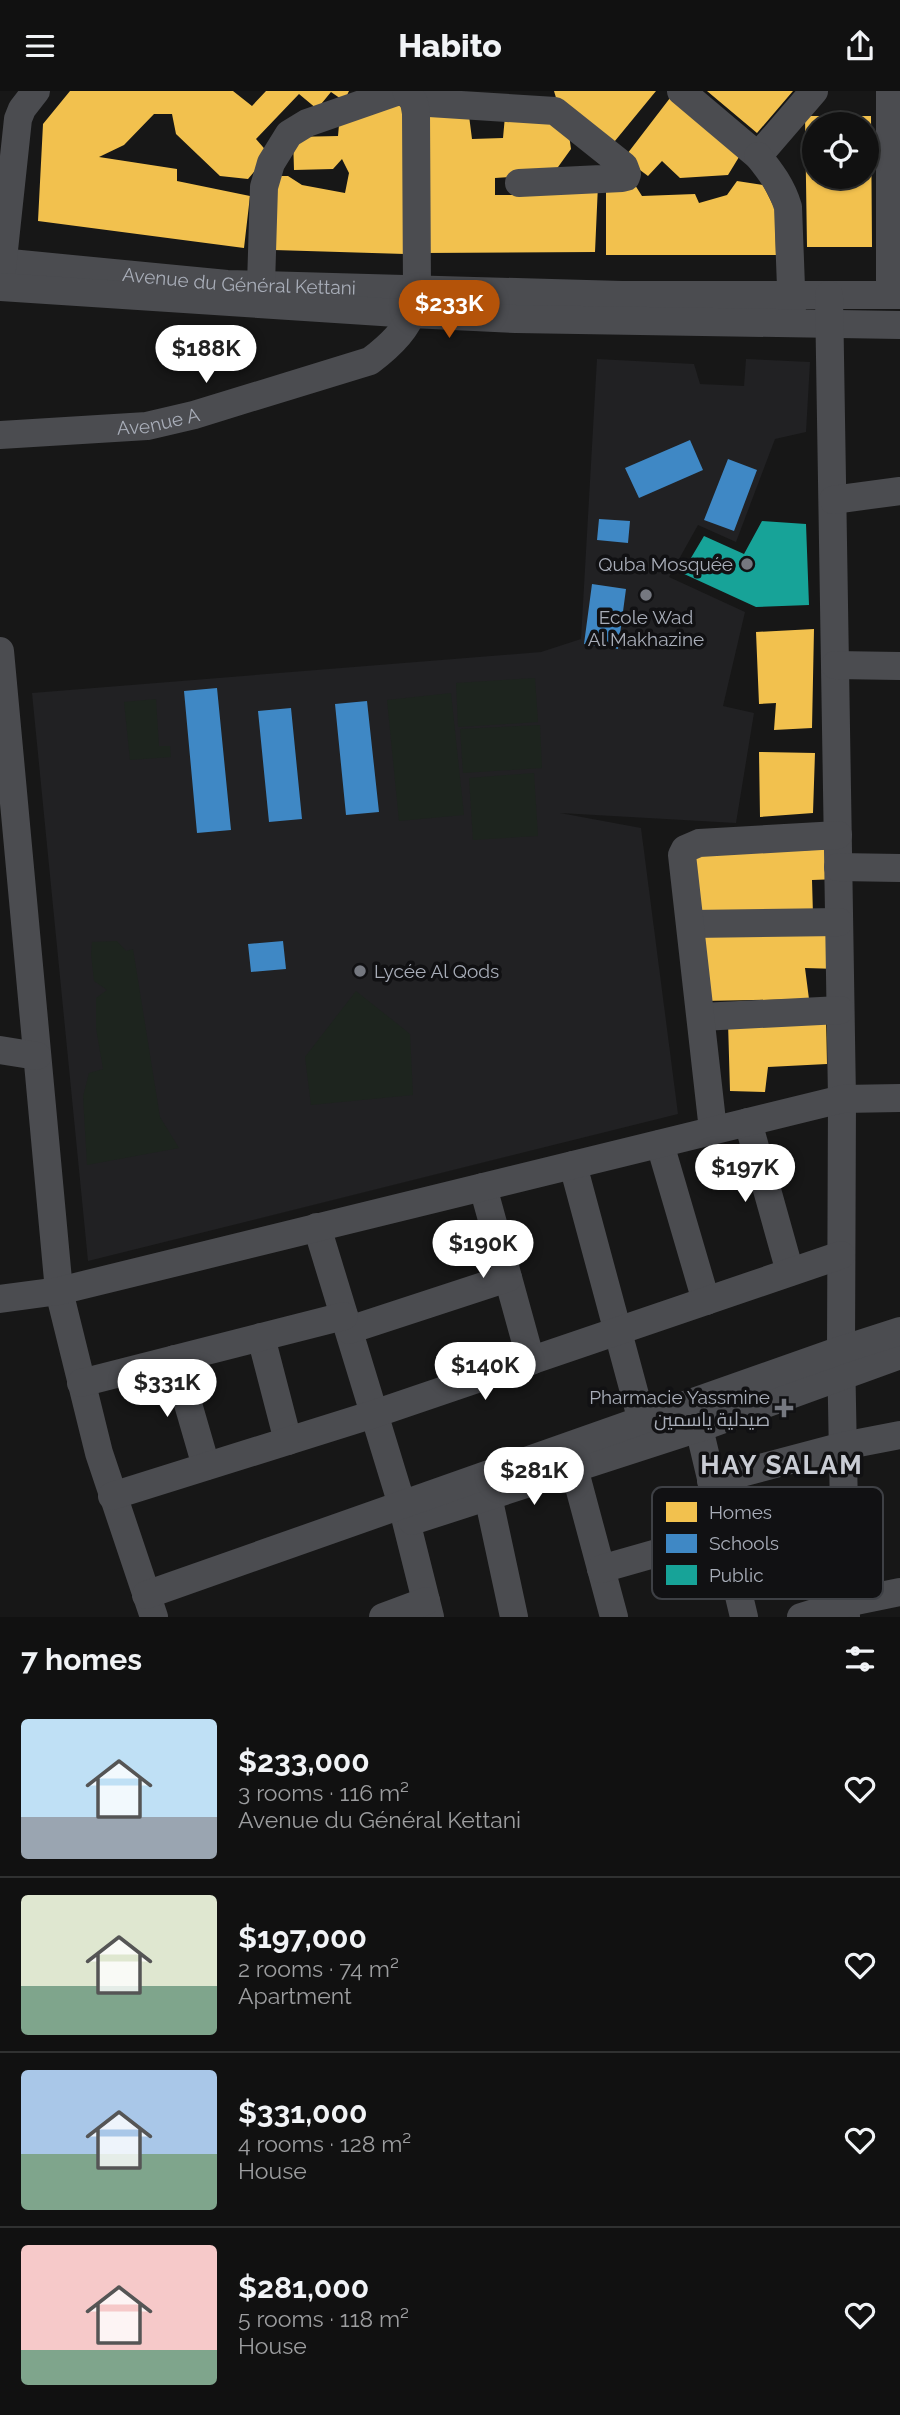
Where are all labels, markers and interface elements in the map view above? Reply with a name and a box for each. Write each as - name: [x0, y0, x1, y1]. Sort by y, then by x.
- icon: menu: [21, 27, 59, 65]
- text: Habito: [398, 27, 502, 64]
- icon: share: [841, 27, 879, 65]
- map controls: [802, 112, 879, 189]
- button: locate: [802, 112, 879, 189]
- street label: Avenue du Général Kettani: [121, 263, 356, 299]
- pin: $233K: [400, 281, 498, 340]
- text: $233K: [415, 289, 483, 316]
- pin: $188K: [157, 325, 255, 385]
- text: $188K: [171, 334, 241, 361]
- street label: Avenue A: [116, 403, 202, 439]
- place label: Quba Mosquée: [598, 553, 733, 575]
- marker: Quba Mosquée: [739, 556, 755, 572]
- marker: Ecole Wad Al Makhazine: [638, 587, 654, 603]
- place label: Ecole Wad Al Makhazine: [588, 606, 704, 650]
- place label: Lycée Al Qods: [374, 960, 499, 982]
- marker: Lycée Al Qods: [352, 963, 368, 979]
- pin: $197K: [696, 1145, 794, 1204]
- text: $197K: [711, 1153, 779, 1180]
- pin: $190K: [434, 1221, 532, 1280]
- text: $190K: [449, 1229, 518, 1256]
- pin: $140K: [436, 1343, 534, 1402]
- text: $140K: [451, 1351, 519, 1378]
- pin: $331K: [118, 1359, 216, 1419]
- text: $331K: [134, 1368, 200, 1395]
- place label: Pharmacie Yassmine صيدلية ياسمين: [589, 1386, 770, 1431]
- marker: Pharmacie Yassmine صيدلية ياسمين: [776, 1400, 792, 1416]
- pin: $281K: [485, 1447, 583, 1507]
- district label: HAY SALAM: [700, 1450, 864, 1480]
- text: $281K: [500, 1456, 568, 1483]
- legend: [652, 1487, 883, 1599]
- text: Homes: [709, 1501, 772, 1523]
- text: Schools: [709, 1532, 779, 1554]
- text: Public: [709, 1564, 764, 1586]
- icon: filters: [841, 1640, 879, 1678]
- text: 7 homes: [21, 1642, 142, 1677]
- text: $233,000: [238, 1744, 370, 1779]
- icon: home: [77, 1747, 161, 1831]
- icon: heart: [841, 1770, 879, 1808]
- text: 3 rooms · 116 m²: [238, 1779, 409, 1806]
- text: Avenue du Général Kettani: [238, 1806, 521, 1833]
- text: $197,000: [238, 1920, 367, 1955]
- icon: home: [77, 1923, 161, 2007]
- icon: heart: [841, 1946, 879, 1984]
- text: 2 rooms · 74 m²: [238, 1955, 399, 1982]
- text: Apartment: [238, 1982, 352, 2009]
- text: $331,000: [238, 2095, 367, 2130]
- icon: home: [77, 2098, 161, 2182]
- icon: heart: [841, 2121, 879, 2159]
- text: 4 rooms · 128 m²: [238, 2130, 411, 2157]
- text: House: [238, 2157, 307, 2184]
- text: $281,000: [238, 2270, 369, 2305]
- icon: home: [77, 2273, 161, 2357]
- icon: heart: [841, 2296, 879, 2334]
- text: 5 rooms · 118 m²: [238, 2305, 409, 2332]
- text: House: [238, 2332, 307, 2359]

